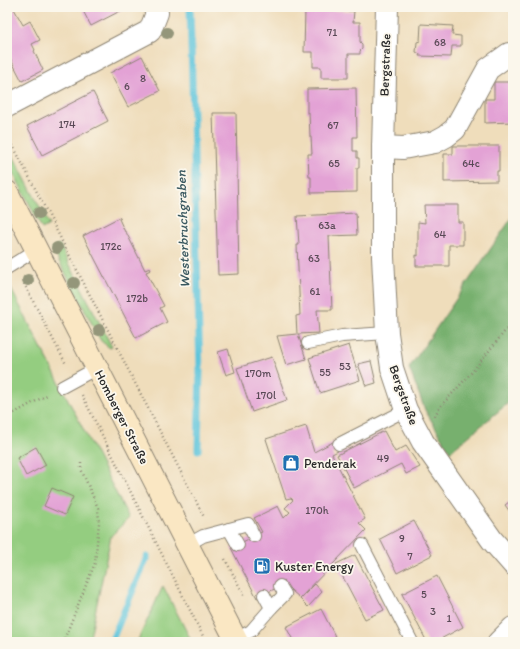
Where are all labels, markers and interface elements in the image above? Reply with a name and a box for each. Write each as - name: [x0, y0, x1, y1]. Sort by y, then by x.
- house number: 71: [327, 26, 337, 39]
- street label: Bergstraße: [376, 33, 394, 97]
- house number: 68: [434, 36, 446, 49]
- house number: 8: [140, 72, 146, 85]
- house number: 6: [124, 80, 130, 93]
- house number: 174: [58, 118, 76, 131]
- house number: 67: [327, 119, 339, 132]
- house number: 65: [328, 157, 340, 170]
- house number: 64c: [462, 157, 480, 170]
- water label: Westerbruchgraben: [172, 169, 194, 288]
- house number: 63a: [318, 219, 336, 232]
- house number: 64: [434, 228, 447, 241]
- house number: 172c: [100, 240, 122, 253]
- house number: 63: [308, 252, 320, 265]
- house number: 61: [310, 285, 320, 298]
- house number: 172b: [126, 292, 148, 305]
- house number: 53: [339, 360, 351, 373]
- street label: Bergstraße: [386, 363, 422, 427]
- house number: 55: [319, 366, 331, 379]
- street label: Homberger Straße: [92, 367, 152, 467]
- house number: 170m: [245, 367, 272, 380]
- house number: 170l: [256, 389, 276, 402]
- house number: 49: [377, 452, 389, 465]
- shop icon: Penderak: [281, 453, 301, 473]
- place label: Penderak: [304, 456, 357, 471]
- house number: 170h: [305, 504, 329, 517]
- house number: 9: [399, 532, 405, 545]
- house number: 7: [407, 550, 413, 563]
- fuel station icon: Kuster Energy: [252, 556, 272, 576]
- place label: Kuster Energy: [275, 559, 354, 574]
- house number: 5: [421, 588, 427, 601]
- house number: 3: [430, 605, 436, 618]
- house number: 1: [446, 612, 452, 625]

